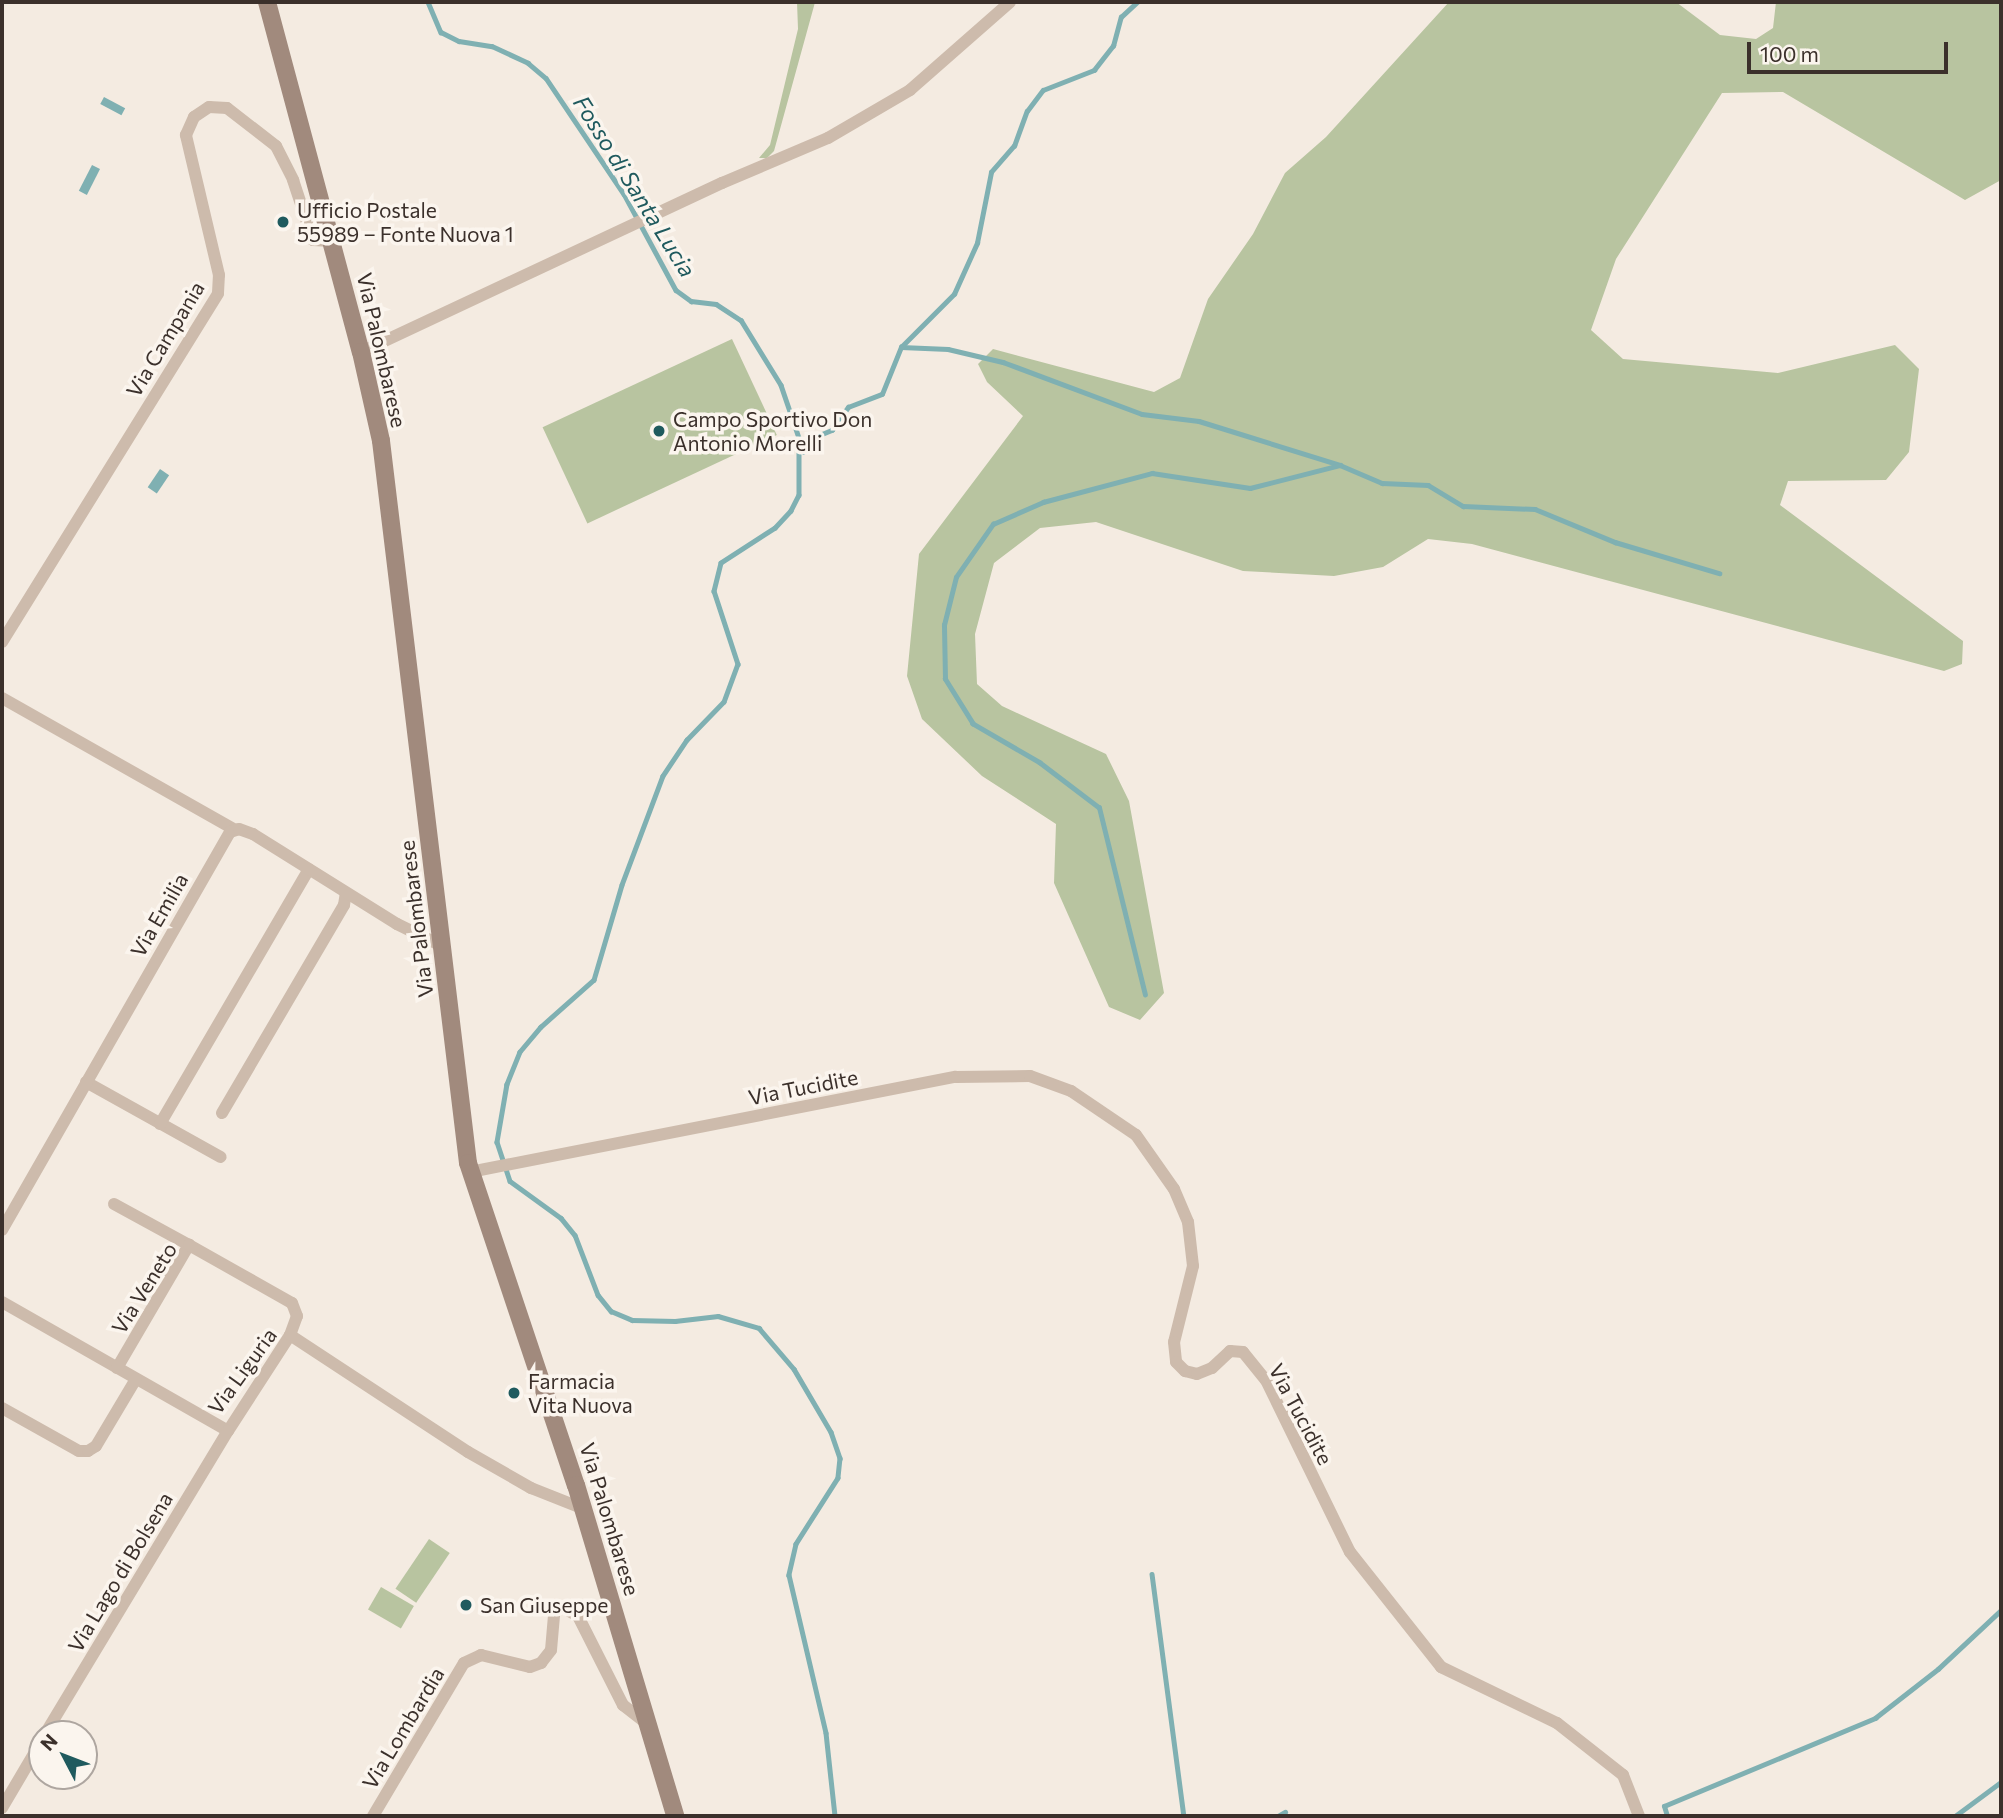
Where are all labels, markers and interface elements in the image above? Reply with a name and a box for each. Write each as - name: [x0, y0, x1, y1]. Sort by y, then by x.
- scale bar: [1751, 28, 1952, 72]
- text: 100 m: [1760, 41, 1819, 66]
- water label: Fosso di Santa Lucia: [568, 90, 702, 282]
- place label: Ufficio Postale 55989 – Fonte Nuova 1: [297, 197, 514, 247]
- marker: Ufficio Postale 55989 – Fonte Nuova 1: [275, 214, 291, 230]
- street label: Via Palombarese: [352, 270, 412, 430]
- street label: Via Campania: [121, 277, 209, 401]
- place label: Campo Sportivo Don Antonio Morelli: [673, 406, 872, 456]
- marker: Campo Sportivo Don Antonio Morelli: [651, 423, 667, 439]
- street label: Via Palombarese: [394, 839, 438, 999]
- street label: Via Emilia: [125, 869, 193, 961]
- street label: Via Tucidite: [746, 1064, 860, 1110]
- street label: Via Veneto: [106, 1238, 182, 1338]
- street label: Via Liguria: [202, 1323, 282, 1419]
- street label: Via Tucidite: [1264, 1359, 1338, 1469]
- place label: Farmacia Vita Nuova: [528, 1368, 633, 1418]
- marker: Farmacia Vita Nuova: [506, 1385, 522, 1401]
- street label: Via Palombarese: [575, 1440, 645, 1598]
- street label: Via Lago di Bolsena: [62, 1487, 178, 1657]
- place label: San Giuseppe: [480, 1592, 608, 1618]
- marker: San Giuseppe: [458, 1597, 474, 1613]
- street label: Via Lombardia: [357, 1663, 449, 1793]
- north arrow: [28, 1720, 98, 1790]
- text: N: [35, 1729, 62, 1755]

